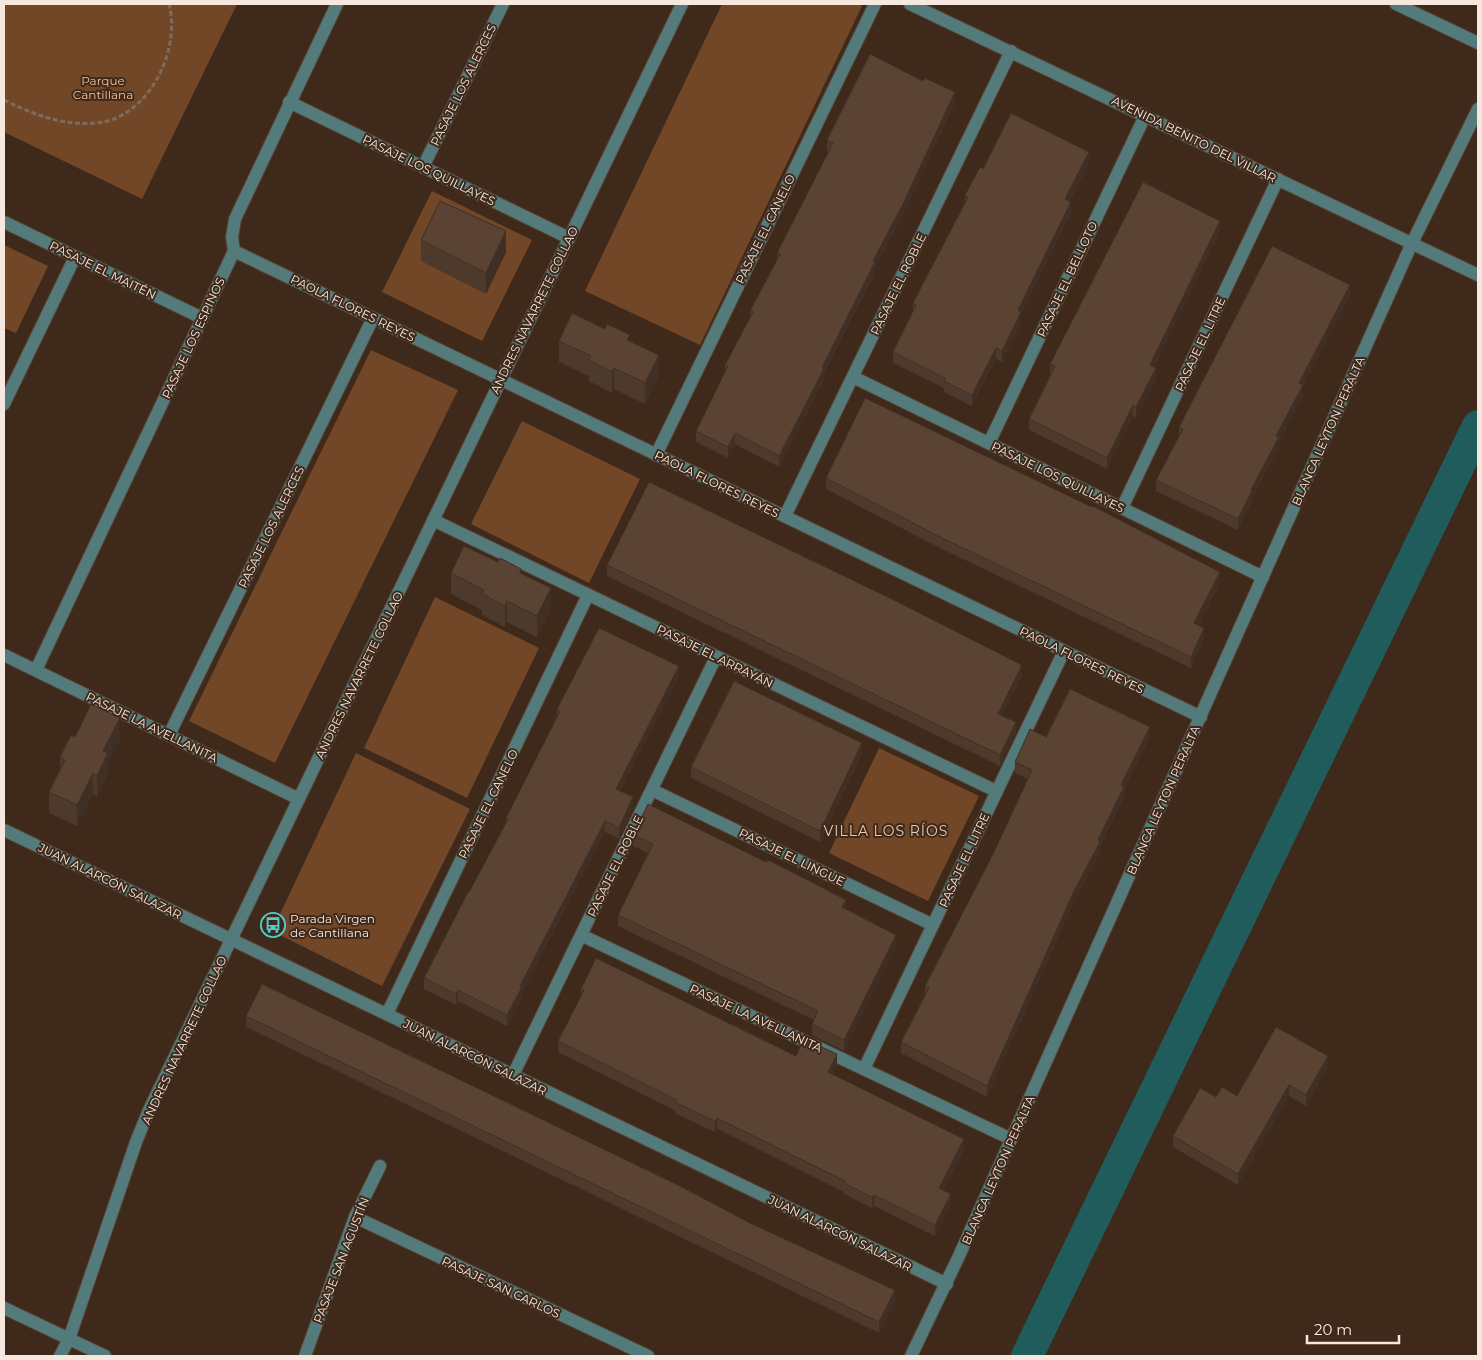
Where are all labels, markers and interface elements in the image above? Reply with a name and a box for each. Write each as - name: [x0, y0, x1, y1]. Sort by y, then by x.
- street label: PASAJE LOS ALERCES: [427, 22, 499, 148]
- park label: Parque Cantillana: [73, 73, 133, 102]
- street label: AVENIDA BENITO DEL VILLAR: [1109, 93, 1279, 186]
- street label: PASAJE LOS QUILLAYES: [360, 131, 498, 209]
- street label: PASAJE EL CANELO: [732, 172, 798, 286]
- street label: PASAJE EL BELLOTO: [1034, 219, 1100, 339]
- street label: ANDRES NAVARRETE COLLAO: [487, 224, 581, 396]
- street label: PASAJE EL ROBLE: [867, 231, 929, 337]
- street label: PASAJE EL MAITÉN: [47, 238, 159, 302]
- street label: PAOLA FLORES REYES: [288, 271, 418, 345]
- street label: PASAJE LOS ESPINOS: [158, 275, 228, 401]
- street label: PASAJE EL LITRE: [1172, 294, 1228, 394]
- street label: BLANCA LEYTON PERALTA: [1288, 354, 1368, 508]
- street label: PASAJE LOS QUILLAYES: [989, 438, 1127, 516]
- street label: PAOLA FLORES REYES: [652, 447, 782, 521]
- street label: PASAJE LOS ALERCES: [235, 464, 307, 590]
- street label: ANDRES NAVARRETE COLLAO: [312, 589, 406, 761]
- street label: PASAJE EL ARRAYÁN: [654, 621, 776, 691]
- street label: PAOLA FLORES REYES: [1017, 623, 1147, 697]
- street label: PASAJE LA AVELLANITA: [84, 689, 221, 766]
- street label: BLANCA LEYTON PERALTA: [1123, 723, 1203, 877]
- street label: PASAJE EL CANELO: [455, 747, 521, 861]
- street label: PASAJE EL LITRE: [936, 810, 992, 910]
- street label: PASAJE EL ROBLE: [584, 813, 646, 919]
- district label: VILLA LOS RÍOS: [824, 822, 948, 840]
- street label: PASAJE EL LINGUE: [737, 825, 847, 889]
- street label: JUAN ALARCÓN SALAZAR: [35, 839, 184, 922]
- place label: Parada Virgen de Cantillana: [290, 911, 375, 940]
- bus stop icon: Parada Virgen de Cantillana: [260, 912, 286, 938]
- street label: ANDRES NAVARRETE COLLAO: [138, 953, 230, 1127]
- street label: PASAJE LA AVELLANITA: [687, 981, 825, 1055]
- street label: JUAN ALARCÓN SALAZAR: [400, 1015, 549, 1098]
- street label: BLANCA LEYTON PERALTA: [958, 1093, 1038, 1247]
- street label: JUAN ALARCÓN SALAZAR: [765, 1191, 914, 1274]
- street label: PASAJE SAN AGUSTÍN: [310, 1195, 372, 1325]
- street label: PASAJE SAN CARLOS: [439, 1253, 563, 1321]
- scale bar: [1307, 1312, 1400, 1344]
- text: 20 m: [1314, 1320, 1352, 1339]

